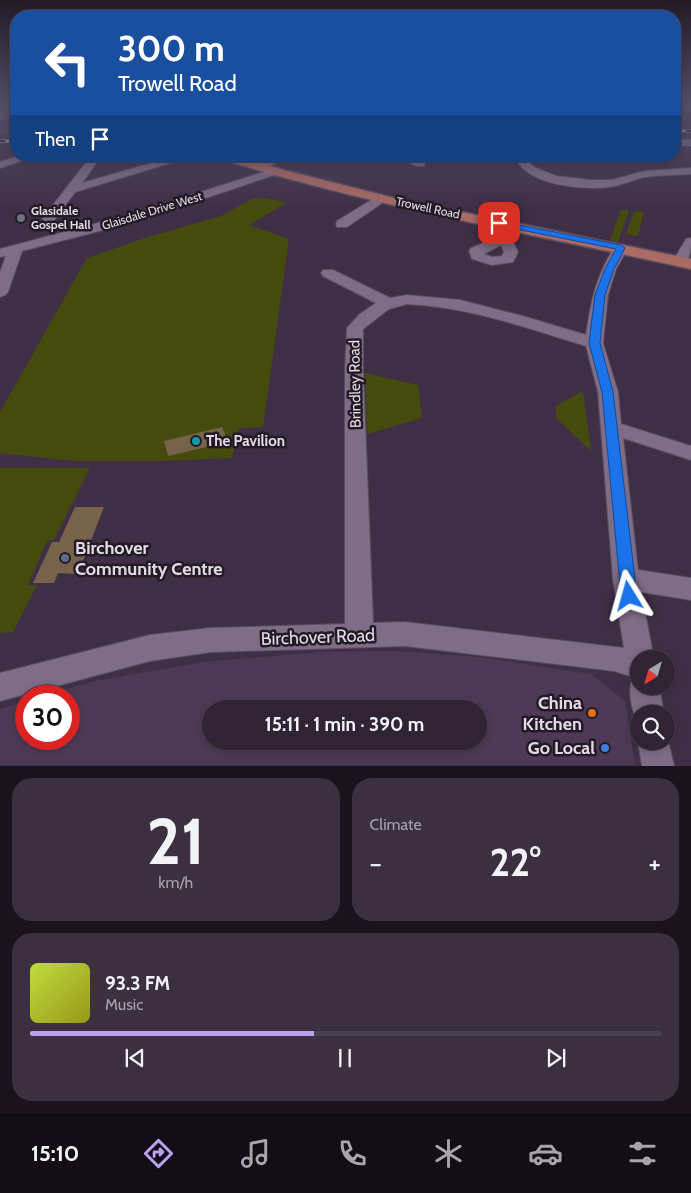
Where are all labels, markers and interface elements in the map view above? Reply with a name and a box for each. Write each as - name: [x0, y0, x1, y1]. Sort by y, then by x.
- text: 300 m: [118, 27, 225, 70]
- icon: left: [35, 30, 100, 95]
- text: Trowell Road: [118, 70, 237, 97]
- icon: arrive: [86, 125, 114, 153]
- text: Then: [35, 128, 76, 151]
- street label: Glaisdale Drive West: [100, 188, 204, 233]
- street label: Trowell Road: [395, 193, 461, 222]
- pin: [478, 202, 520, 244]
- place label: Glasidale Gospel Hall: [31, 203, 91, 232]
- icon: arrive: [485, 209, 513, 237]
- marker: Glasidale Gospel Hall: [15, 212, 27, 224]
- street label: Brindley Road: [345, 340, 365, 428]
- place label: The Pavilion: [206, 432, 285, 450]
- marker: The Pavilion: [190, 435, 202, 447]
- place label: Birchover Community Centre: [75, 537, 222, 580]
- marker: Birchover Community Centre: [59, 552, 71, 564]
- position arrow: [602, 569, 654, 621]
- street label: Birchover Road: [261, 624, 375, 650]
- north arrow: [630, 650, 675, 695]
- map controls: [630, 650, 675, 750]
- speed limit sign: 30: [15, 685, 80, 750]
- place label: China Kitchen: [522, 692, 582, 735]
- button: search: [630, 705, 675, 750]
- marker: China Kitchen: [586, 707, 598, 719]
- text: 15:11 · 1 min · 390 m: [265, 713, 424, 736]
- place label: Go Local: [528, 737, 595, 759]
- marker: Go Local: [599, 742, 611, 754]
- text: 21: [147, 801, 205, 880]
- text: Climate: [370, 815, 422, 834]
- text: 22°: [490, 839, 541, 886]
- text: −: [370, 846, 382, 880]
- text: +: [649, 846, 661, 880]
- text: km/h: [158, 873, 193, 892]
- text: 93.3 FM: [105, 972, 170, 995]
- text: Music: [105, 995, 143, 1014]
- icon: previous: [121, 1044, 149, 1072]
- icon: pause: [331, 1044, 359, 1072]
- icon: next: [542, 1044, 570, 1072]
- icon: directions: [141, 1136, 176, 1171]
- icon: music: [238, 1136, 273, 1171]
- icon: phone: [335, 1136, 370, 1171]
- icon: climate: [431, 1136, 466, 1171]
- icon: car: [528, 1136, 563, 1171]
- icon: filters: [625, 1136, 660, 1171]
- text: 15:10: [31, 1140, 79, 1167]

